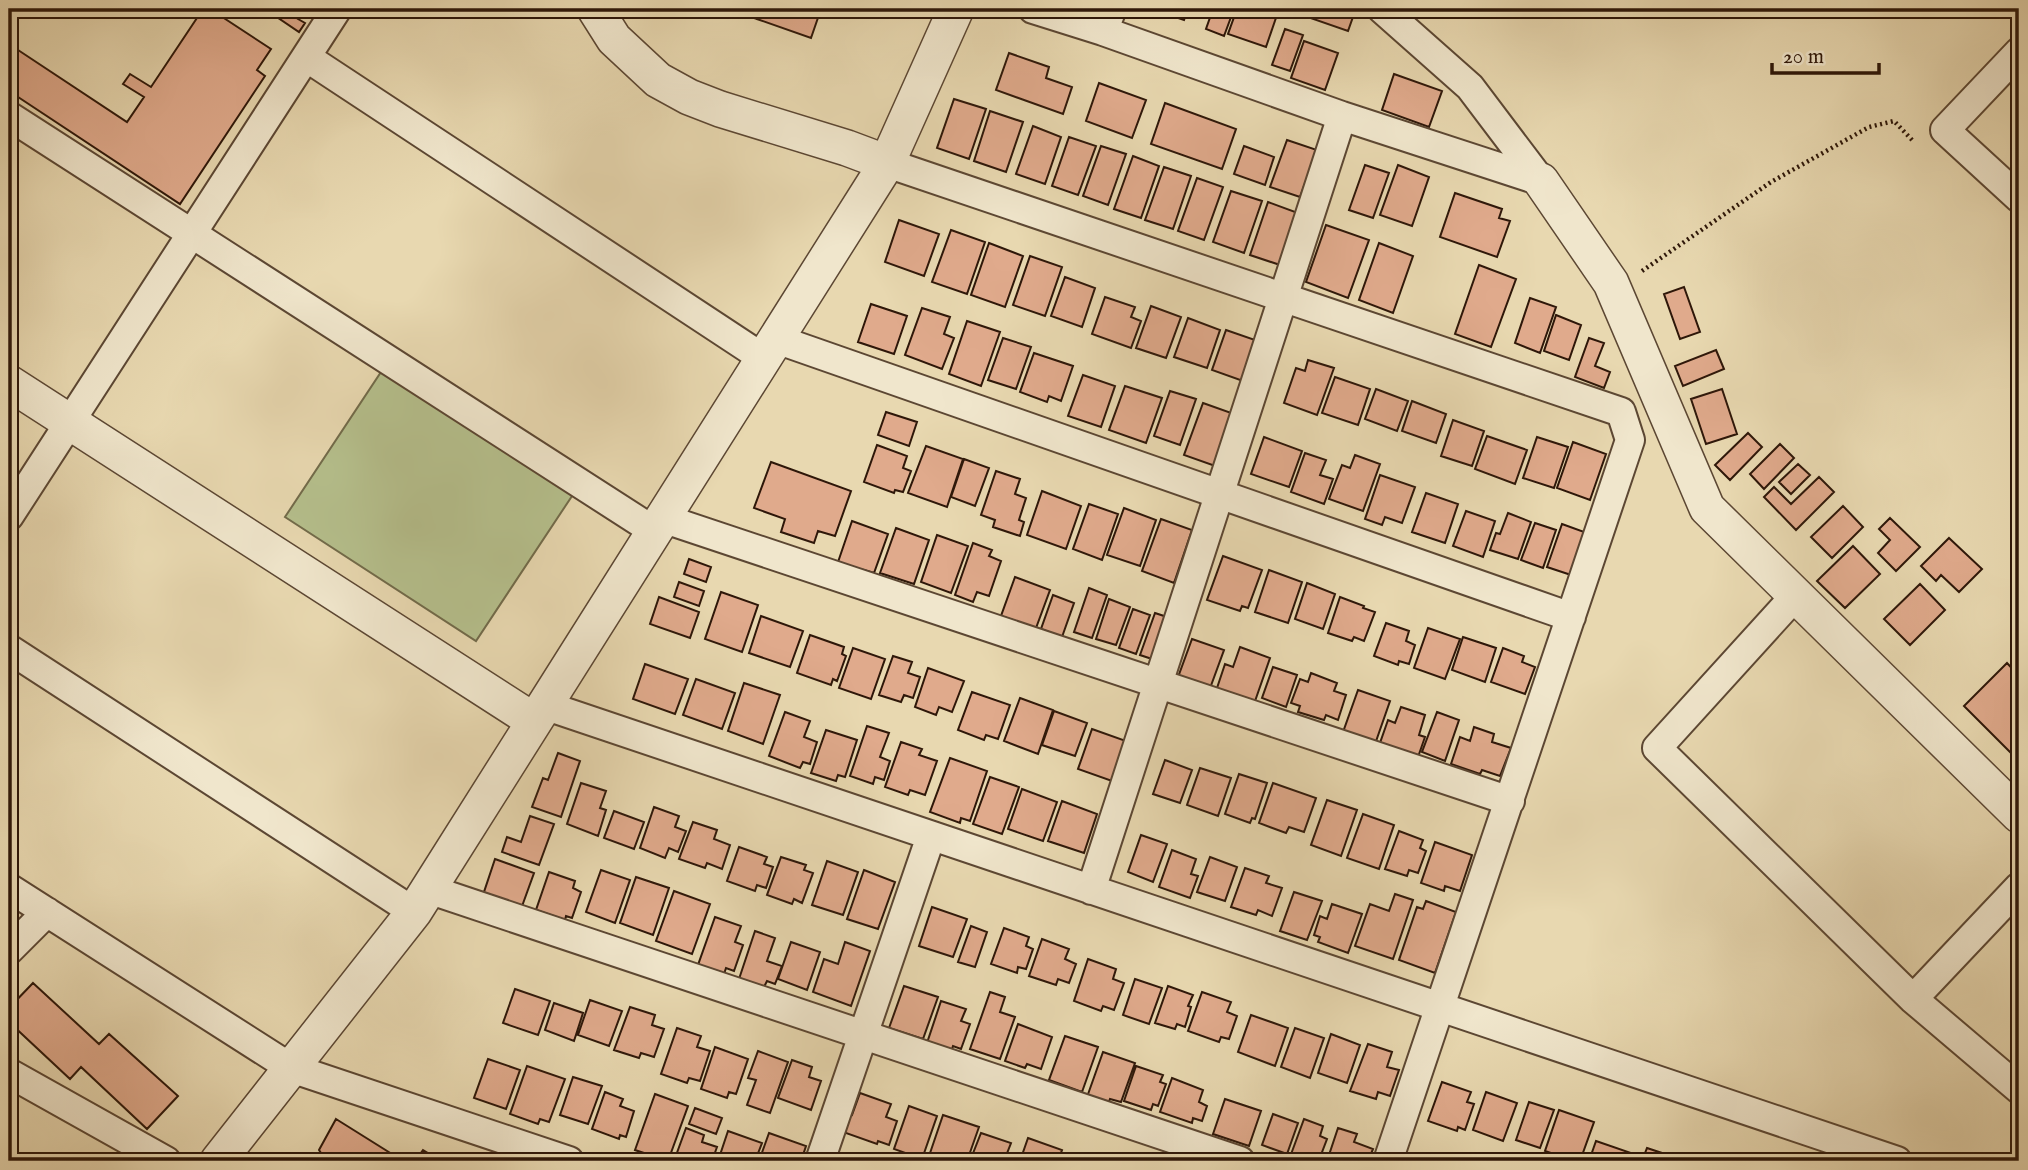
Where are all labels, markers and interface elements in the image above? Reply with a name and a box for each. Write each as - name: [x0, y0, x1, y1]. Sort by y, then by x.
- scale bar: [1772, 32, 1879, 76]
- text: 20 m: [1783, 44, 1824, 71]

